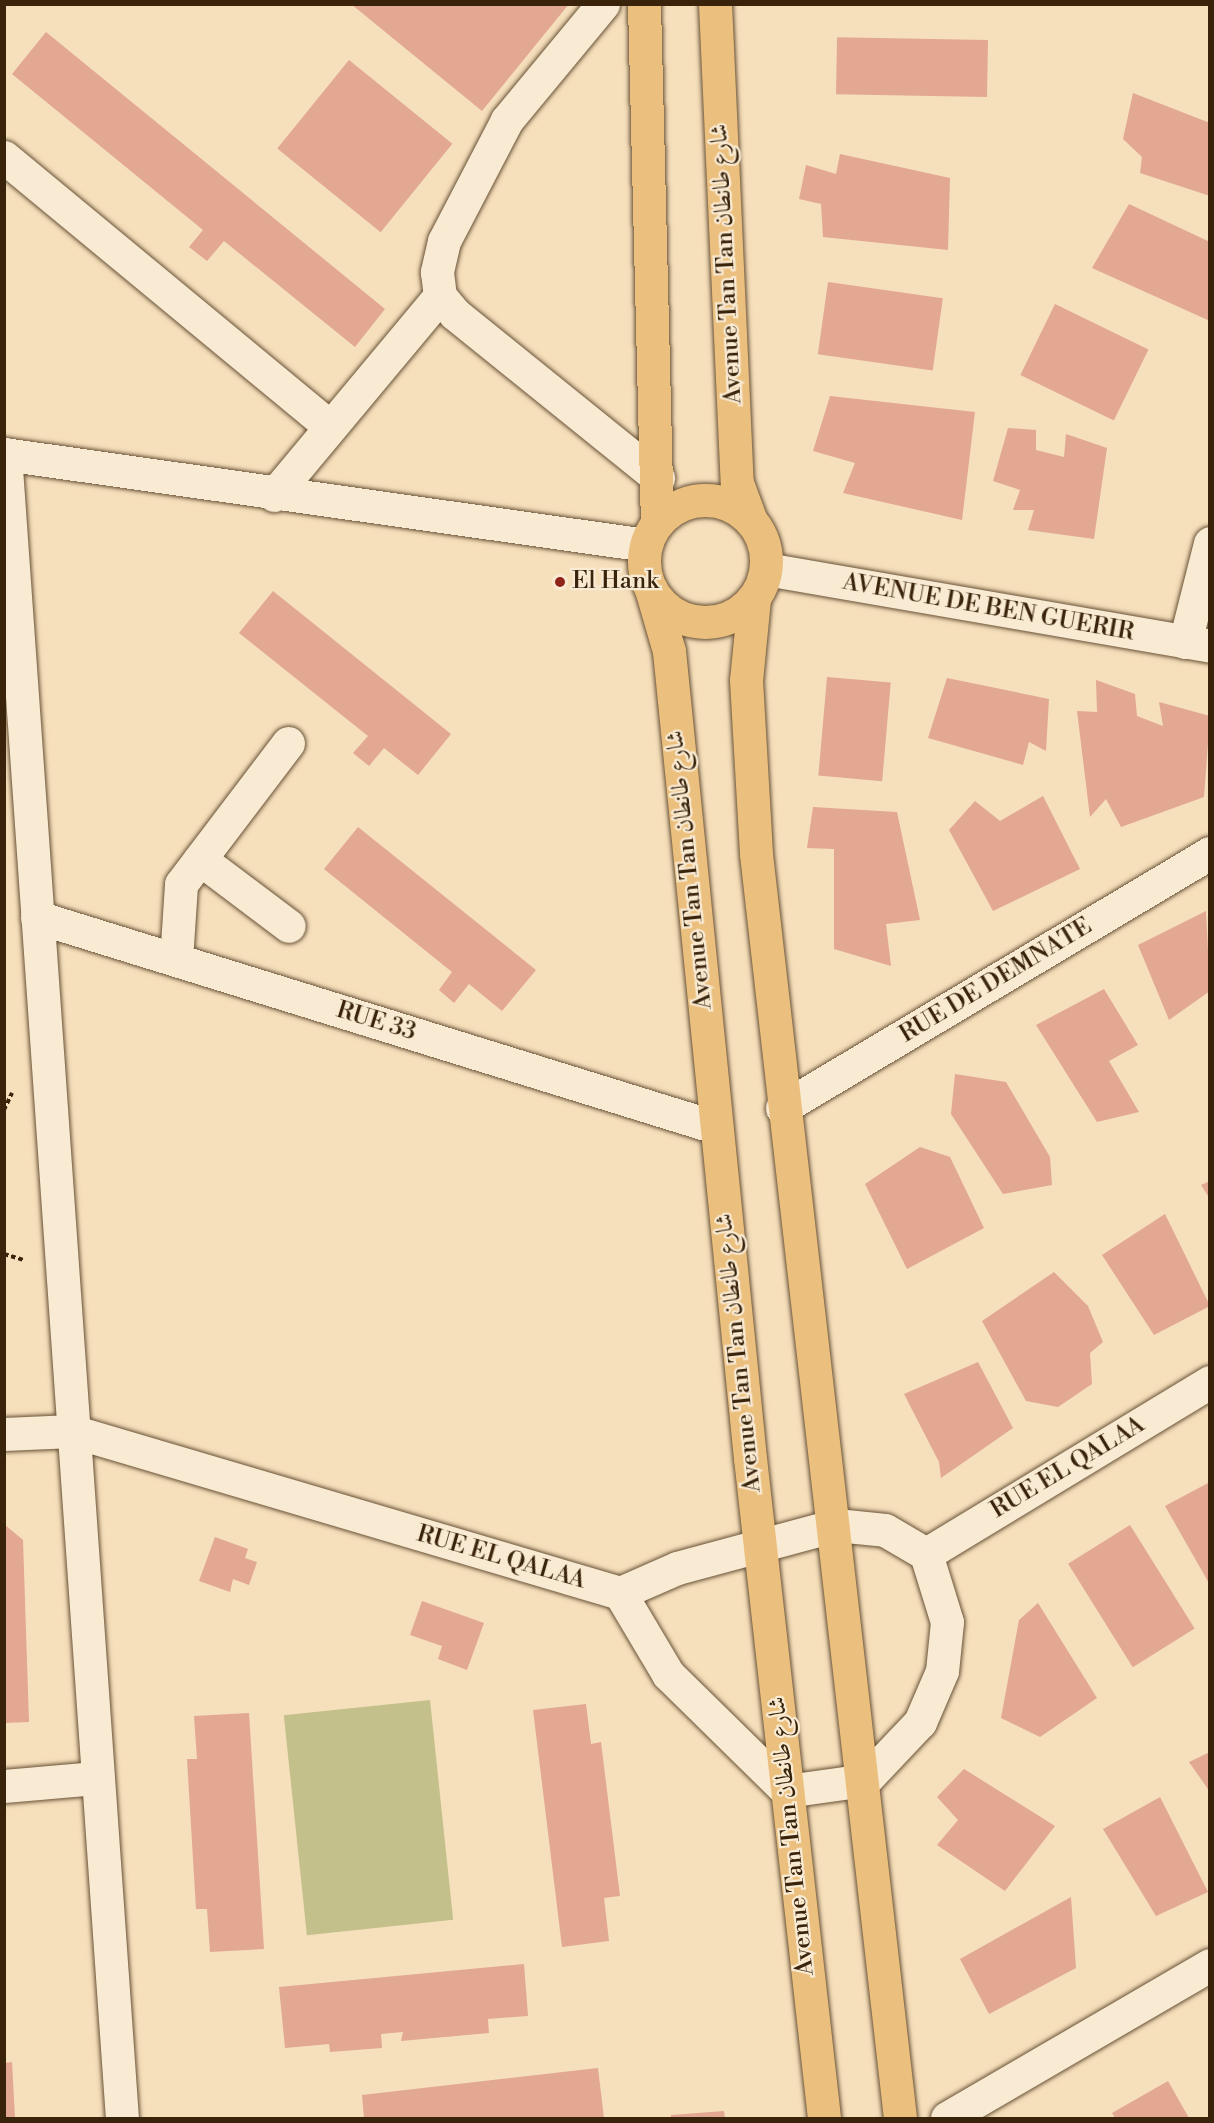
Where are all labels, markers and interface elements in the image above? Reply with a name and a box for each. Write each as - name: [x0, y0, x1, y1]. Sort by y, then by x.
- street label: Avenue Tan Tan شارع طانطان: [705, 123, 749, 405]
- place label: El Hank: [572, 568, 659, 596]
- street label: AVENUE DE BEN GUERIR: [840, 568, 1136, 648]
- marker: El Hank: [553, 575, 567, 589]
- street label: Avenue Tan Tan شارع طانطان: [661, 729, 719, 1011]
- street label: RUE DE DEMNATE: [895, 912, 1097, 1050]
- street label: RUE 33: [333, 996, 419, 1048]
- street label: Avenue Tan Tan شارع طانطان: [710, 1212, 768, 1494]
- street label: RUE EL QALAA: [986, 1411, 1150, 1525]
- street label: RUE EL QALAA: [413, 1520, 589, 1596]
- street label: Avenue Tan Tan شارع طانطان: [763, 1695, 821, 1977]

